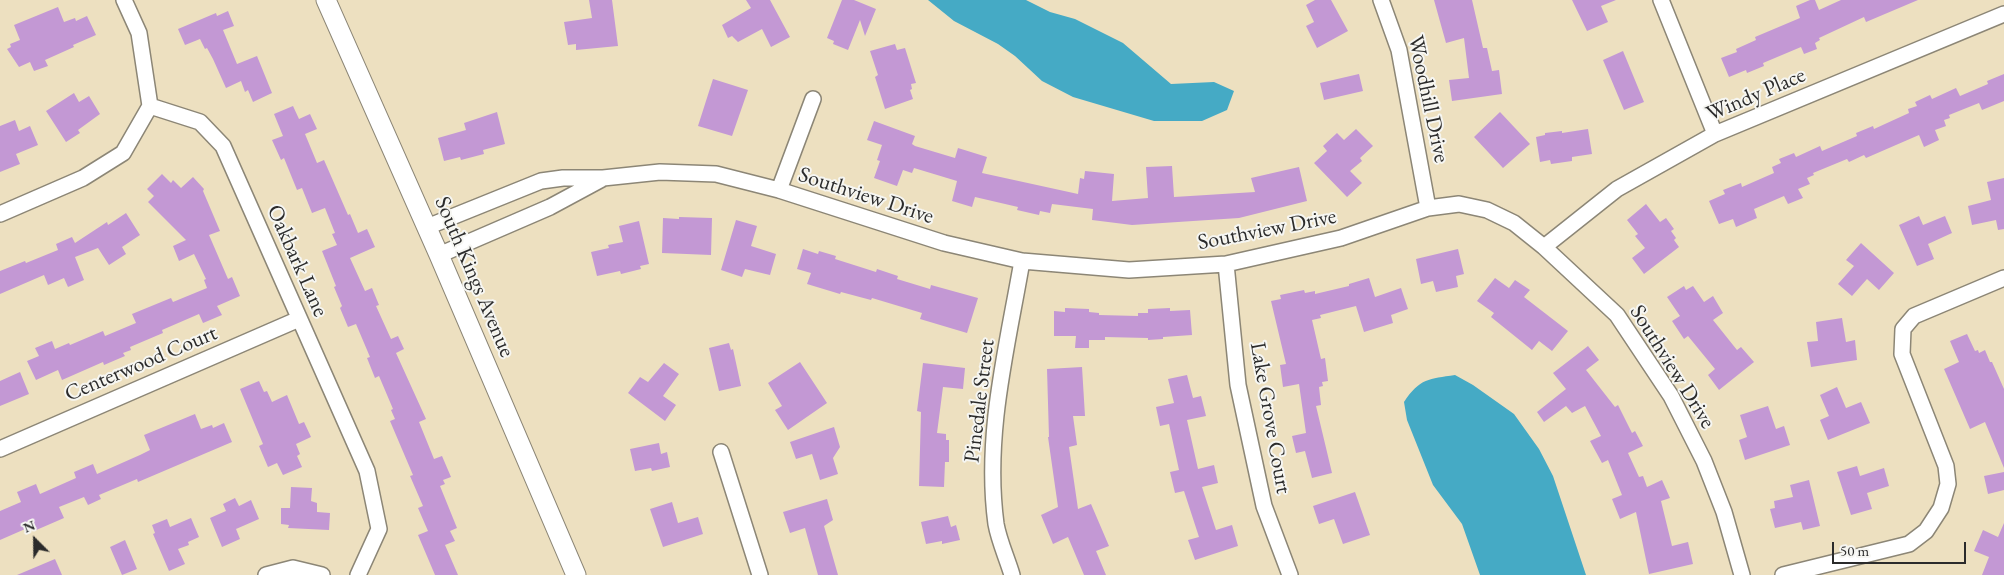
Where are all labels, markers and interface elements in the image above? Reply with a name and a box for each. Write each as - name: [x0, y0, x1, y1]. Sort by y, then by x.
- street label: Woodhill Drive: [1402, 33, 1454, 165]
- street label: Windy Place: [1702, 62, 1810, 128]
- street label: Southview Drive: [795, 162, 937, 230]
- street label: South Kings Avenue: [428, 193, 520, 361]
- street label: Oakbark Lane: [261, 201, 333, 321]
- street label: Southview Drive: [1196, 204, 1338, 256]
- street label: Southview Drive: [1624, 300, 1720, 434]
- street label: Centerwood Court: [61, 320, 221, 408]
- street label: Pinedale Street: [959, 338, 1001, 464]
- street label: Lake Grove Court: [1244, 340, 1296, 496]
- north arrow: [10, 515, 60, 565]
- text: N: [20, 516, 38, 537]
- scale bar: [1834, 532, 1968, 564]
- text: 50 m: [1840, 541, 1869, 560]

